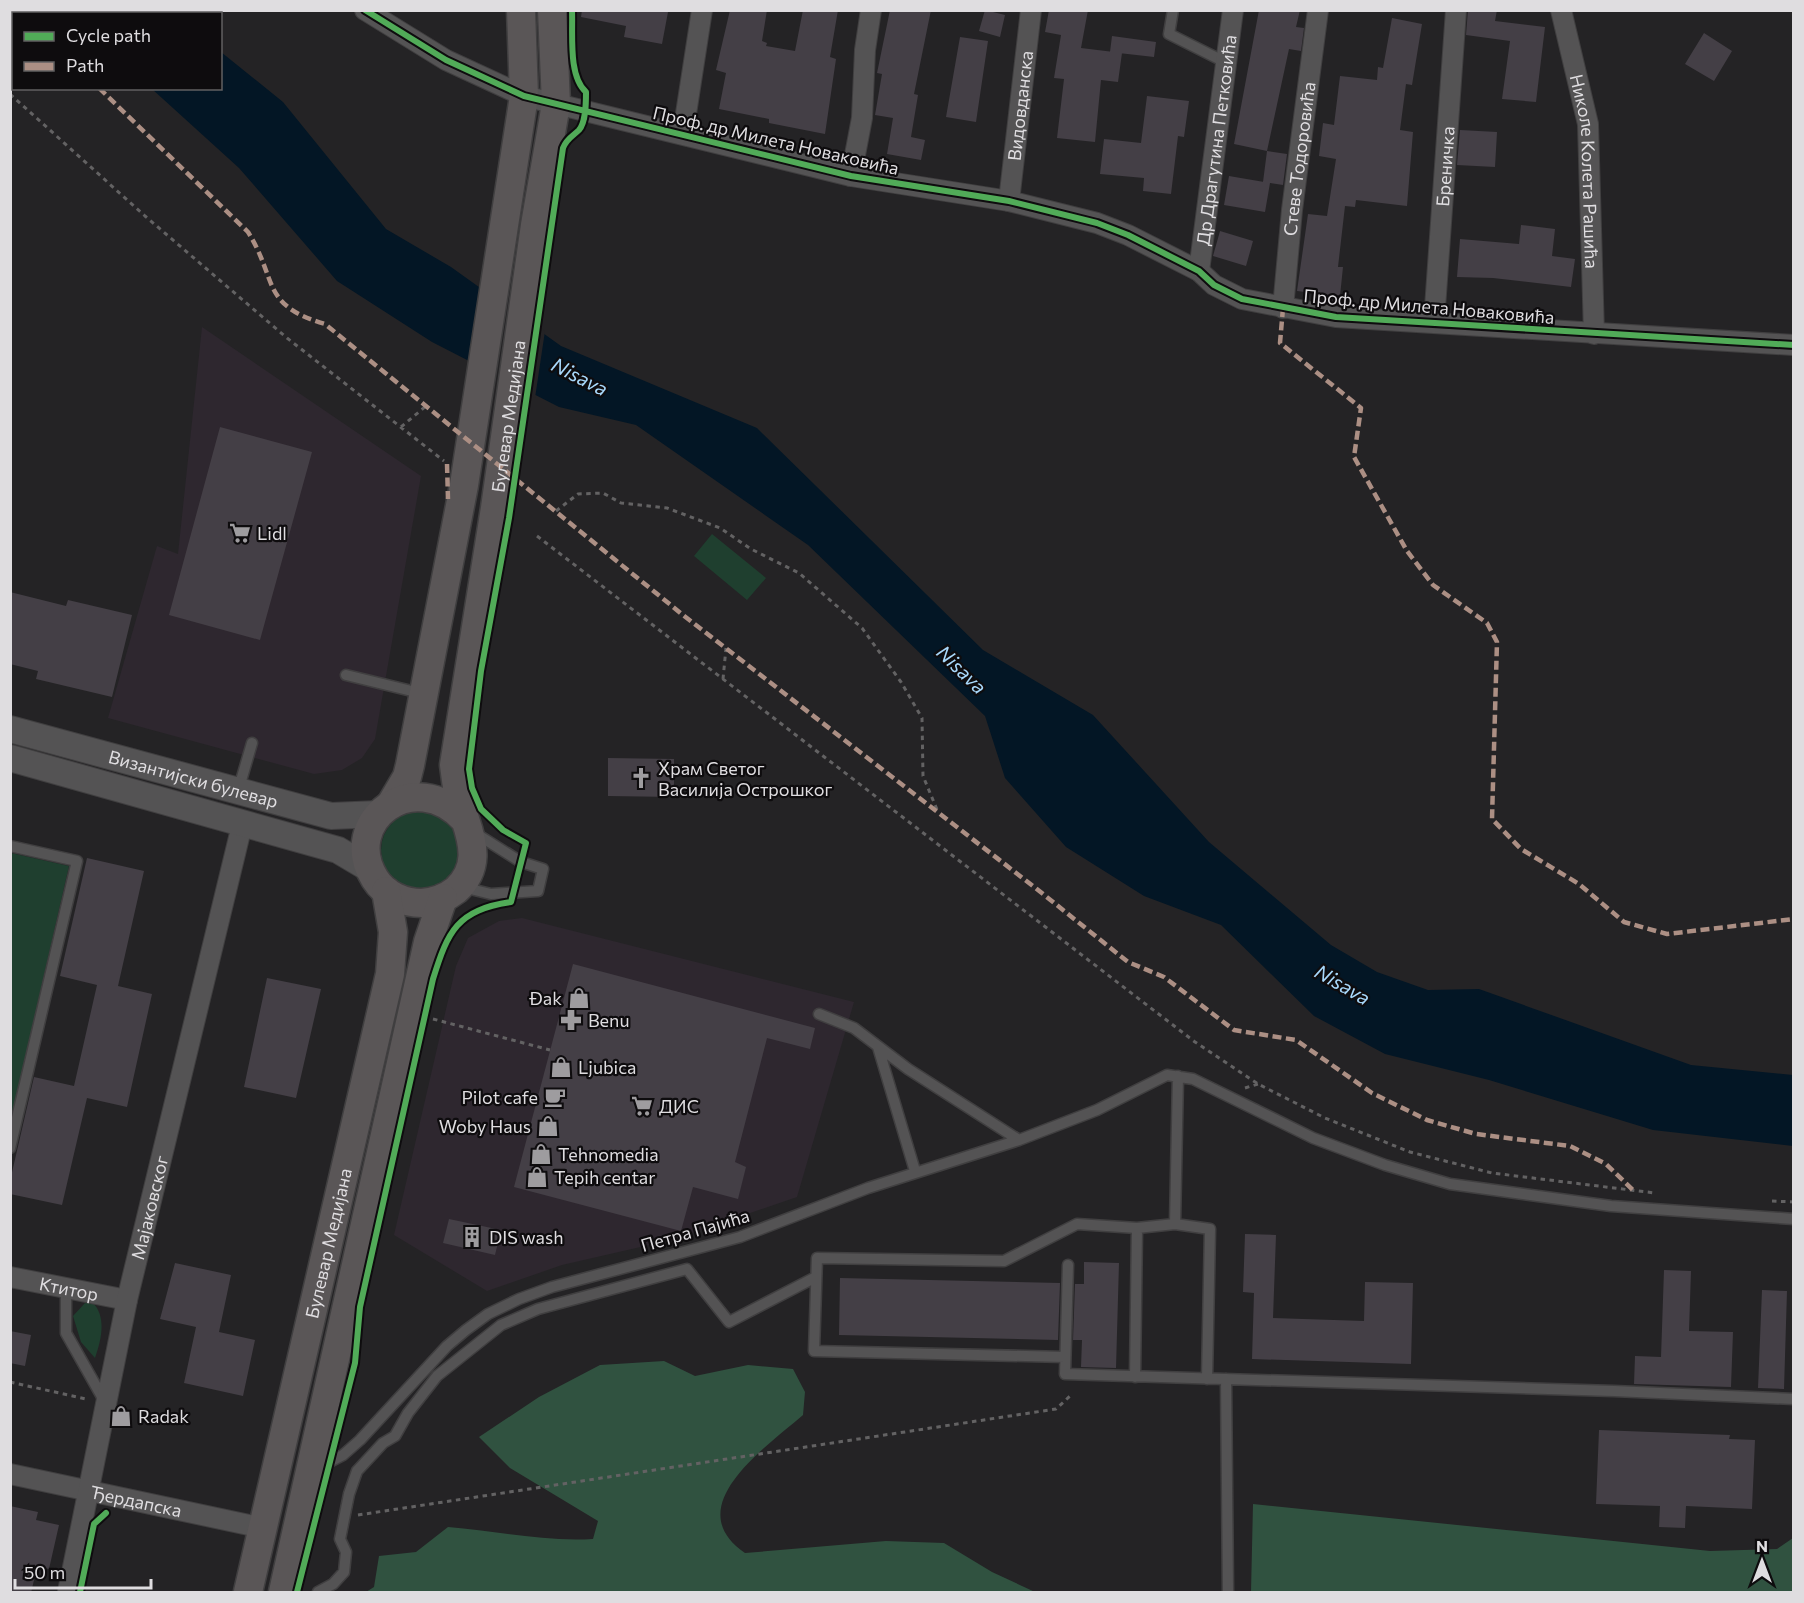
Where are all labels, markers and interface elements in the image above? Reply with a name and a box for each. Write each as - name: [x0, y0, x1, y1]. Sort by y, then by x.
- legend: [12, 12, 222, 90]
- text: Cycle path: [66, 24, 151, 46]
- street label: Др Драгутина Петковића: [1191, 34, 1241, 247]
- street label: Видовданска: [1003, 49, 1037, 162]
- text: Path: [66, 54, 104, 76]
- street label: Николе Колета Рашића: [1566, 72, 1603, 269]
- street label: Стеве Тодоровића: [1279, 80, 1320, 237]
- street label: Проф. др Милета Новаковића: [651, 101, 901, 179]
- street label: Бреничка: [1431, 125, 1459, 207]
- street label: Проф. др Милета Новаковића: [1303, 284, 1555, 328]
- street label: Булевар Медијана: [486, 339, 530, 494]
- water label: Nisava: [548, 352, 612, 400]
- supermarket icon: Lidl: [228, 521, 252, 545]
- place label: Lidl: [257, 522, 287, 544]
- water label: Nisava: [932, 640, 992, 698]
- street label: Византијски булевар: [106, 745, 281, 812]
- place label: Храм Светог Василија Острошког: [658, 757, 833, 800]
- church icon: Храм Светог Василија Острошког: [629, 766, 653, 790]
- water label: Nisava: [1311, 959, 1375, 1009]
- shop icon: Đak: [567, 986, 591, 1010]
- place label: Đak: [529, 987, 562, 1009]
- pharmacy icon: Benu: [559, 1008, 583, 1032]
- place label: Benu: [588, 1009, 629, 1031]
- shop icon: Ljubica: [549, 1055, 573, 1079]
- place label: Ljubica: [578, 1056, 637, 1078]
- cafe icon: Pilot cafe: [543, 1085, 567, 1109]
- place label: Pilot cafe: [462, 1086, 538, 1108]
- supermarket icon: ДИС: [630, 1094, 654, 1118]
- place label: ДИС: [659, 1095, 699, 1117]
- shop icon: Woby Haus: [536, 1114, 560, 1138]
- place label: Woby Haus: [439, 1115, 531, 1137]
- shop icon: Tehnomedia: [529, 1142, 553, 1166]
- place label: Tehnomedia: [558, 1143, 659, 1165]
- street label: Мајаковског: [126, 1153, 173, 1262]
- shop icon: Tepih centar: [525, 1165, 549, 1189]
- street label: Булевар Медијана: [300, 1166, 356, 1320]
- place label: Tepih centar: [554, 1166, 655, 1188]
- street label: Петра Пајића: [638, 1204, 752, 1256]
- building icon: DIS wash: [460, 1225, 484, 1249]
- place label: DIS wash: [489, 1226, 563, 1248]
- street label: Ктитор: [38, 1272, 100, 1305]
- shop icon: Radak: [109, 1404, 133, 1428]
- place label: Radak: [138, 1405, 189, 1427]
- street label: Ђердапска: [88, 1480, 184, 1521]
- north arrow: [1732, 1531, 1792, 1591]
- text: N: [1756, 1536, 1768, 1555]
- scale bar: [15, 1552, 152, 1590]
- text: 50 m: [24, 1561, 65, 1583]

